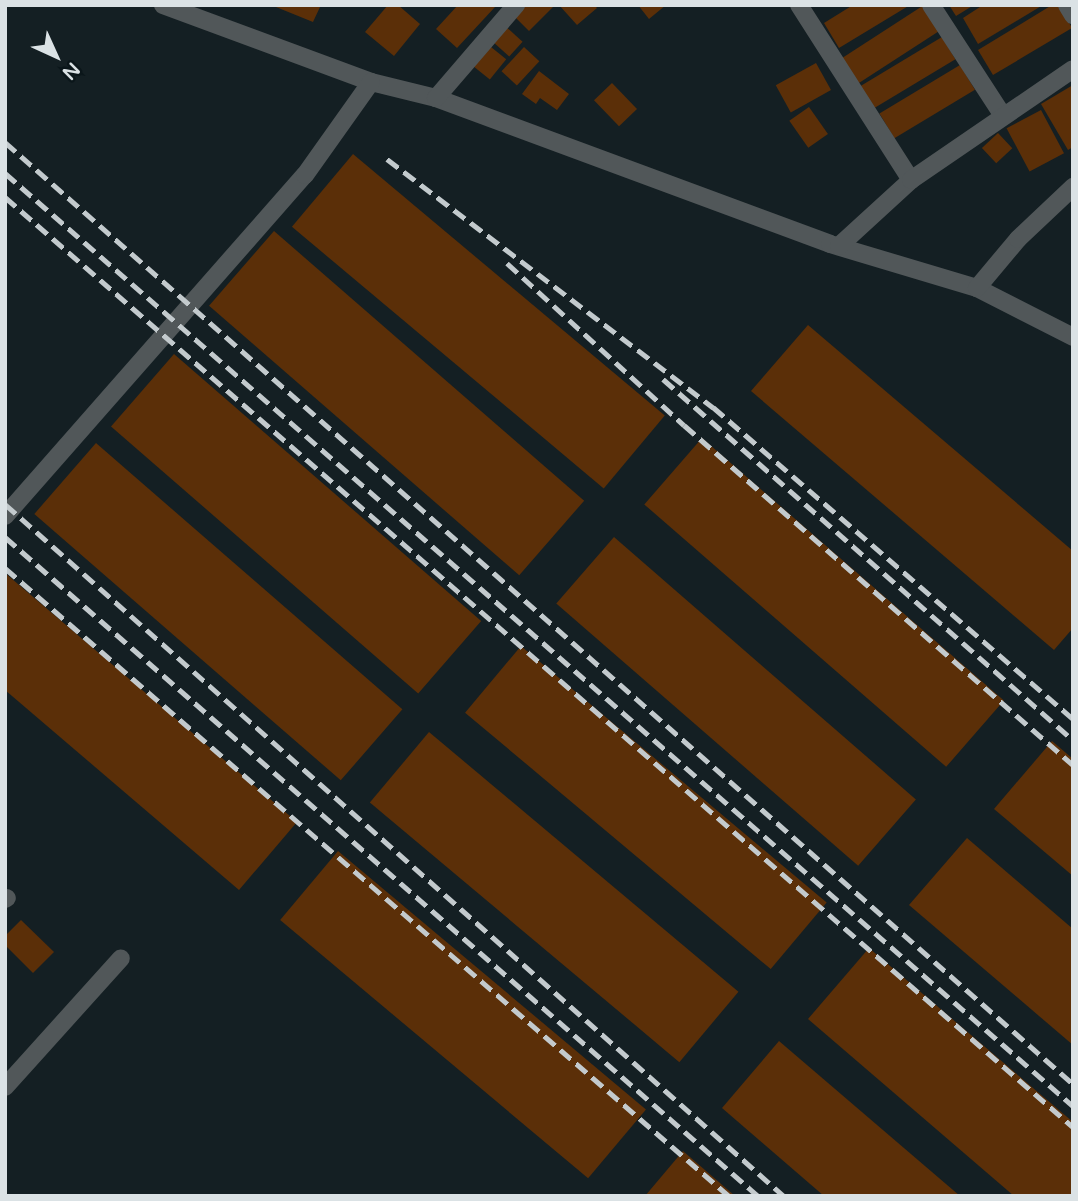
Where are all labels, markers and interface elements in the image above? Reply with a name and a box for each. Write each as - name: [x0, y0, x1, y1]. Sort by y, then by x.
- north arrow: [21, 21, 91, 91]
- text: N: [58, 58, 84, 84]

